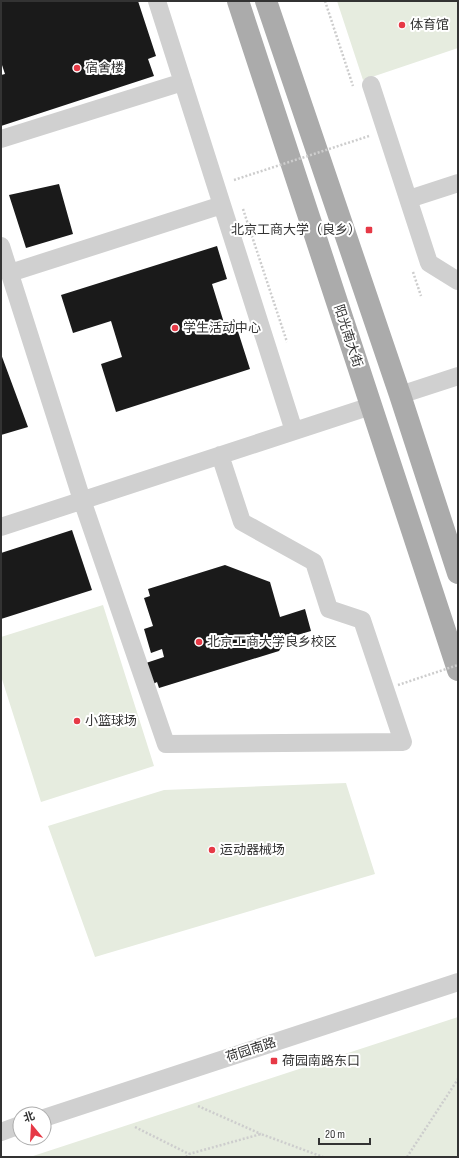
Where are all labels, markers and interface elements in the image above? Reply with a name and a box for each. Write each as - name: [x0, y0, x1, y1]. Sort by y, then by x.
- place label: 体育馆: [410, 17, 449, 33]
- marker: 体育馆: [397, 20, 407, 30]
- place label: 宿舍楼: [85, 60, 124, 76]
- marker: 宿舍楼: [72, 63, 82, 73]
- place label: 北京工商大学（良乡）: [231, 222, 361, 238]
- marker: 北京工商大学（良乡）: [364, 225, 374, 235]
- street label: 阳光南大街: [330, 303, 366, 369]
- place label: 学生活动中心: [183, 320, 261, 336]
- marker: 学生活动中心: [170, 323, 180, 333]
- place label: 北京工商大学良乡校区: [207, 634, 337, 650]
- marker: 北京工商大学良乡校区: [194, 637, 204, 647]
- place label: 小篮球场: [85, 713, 137, 729]
- marker: 小篮球场: [72, 716, 82, 726]
- place label: 运动器械场: [220, 842, 285, 858]
- marker: 运动器械场: [207, 845, 217, 855]
- street label: 荷园南路: [224, 1034, 278, 1066]
- place label: 荷园南路东口: [282, 1053, 360, 1069]
- marker: 荷园南路东口: [269, 1056, 279, 1066]
- north arrow: [12, 1106, 52, 1146]
- text: 北: [22, 1109, 36, 1125]
- scale bar: [319, 1120, 370, 1146]
- text: 20 m: [325, 1127, 345, 1142]

